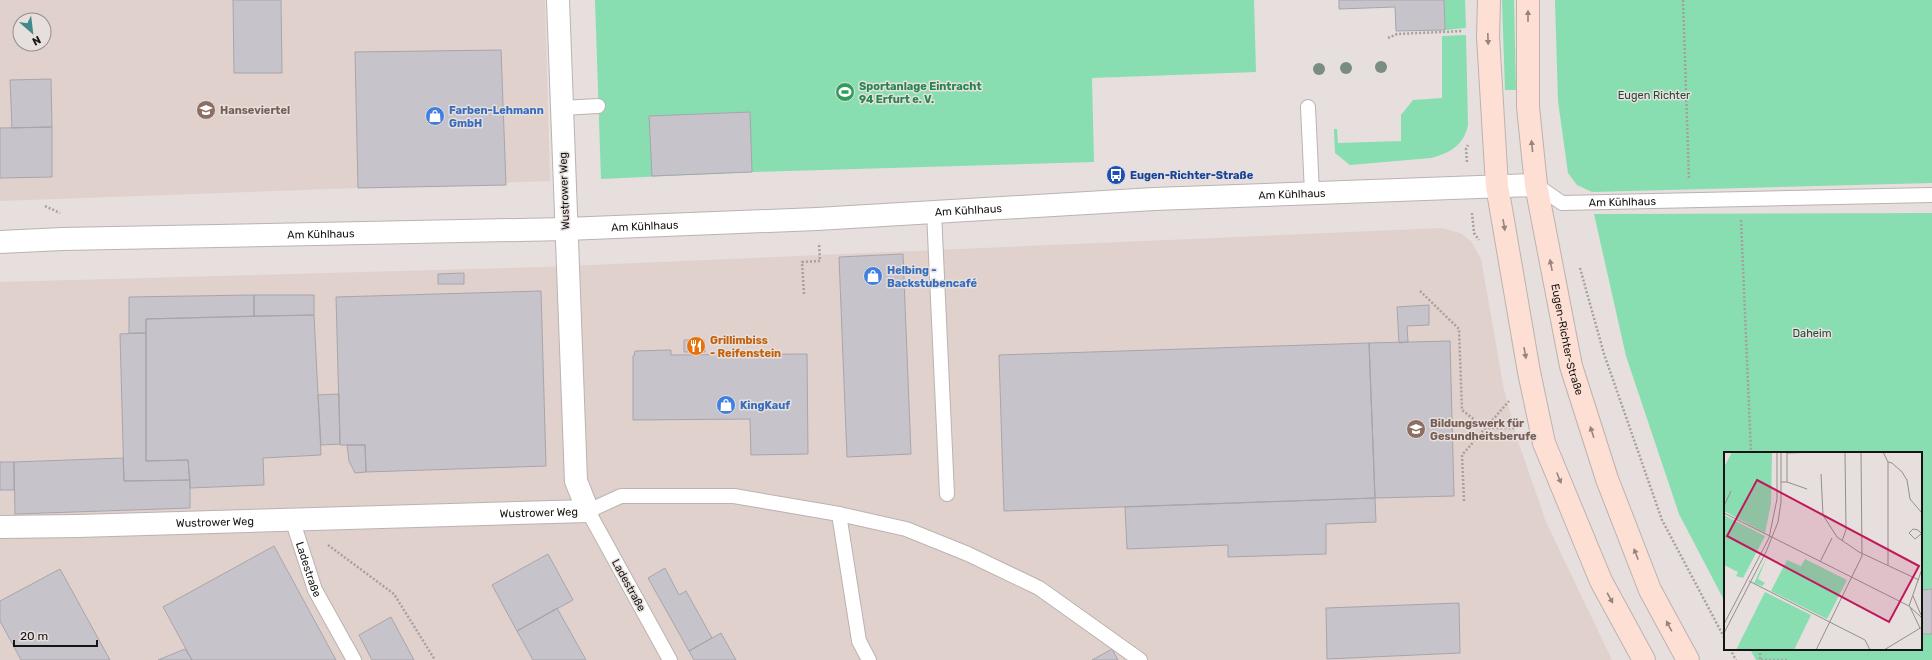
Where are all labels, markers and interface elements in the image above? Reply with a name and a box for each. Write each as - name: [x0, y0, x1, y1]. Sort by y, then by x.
- one-way arrow: [1525, 9, 1531, 22]
- north arrow: [12, 12, 52, 52]
- text: N: [30, 33, 43, 48]
- one-way arrow: [1485, 33, 1492, 45]
- place label: Sportanlage Eintracht 94 Erfurt e. V.: [859, 80, 982, 106]
- sports icon: Sportanlage Eintracht 94 Erfurt e. V.: [834, 81, 856, 103]
- park label: Eugen Richter: [1618, 89, 1691, 102]
- school or university icon: Hanseviertel: [195, 99, 217, 121]
- place label: Hanseviertel: [220, 104, 290, 117]
- place label: Farben-Lehmann GmbH: [449, 104, 544, 130]
- shop icon: Farben-Lehmann GmbH: [424, 105, 446, 127]
- one-way arrow: [1529, 140, 1535, 152]
- street label: Wustrower Weg: [557, 152, 572, 230]
- bus stop icon: Eugen-Richter-Straße: [1105, 164, 1127, 186]
- place label: Eugen-Richter-Straße: [1130, 169, 1254, 182]
- street label: Am Kühlhaus: [1258, 187, 1326, 202]
- street label: Am Kühlhaus: [1589, 195, 1657, 209]
- street label: Am Kühlhaus: [934, 202, 1003, 219]
- street label: Am Kühlhaus: [611, 219, 679, 234]
- one-way arrow: [1501, 219, 1507, 231]
- street label: Am Kühlhaus: [287, 227, 355, 242]
- one-way arrow: [1548, 259, 1554, 271]
- place label: Helbing - Backstubencafé: [887, 264, 978, 290]
- shop icon: Helbing - Backstubencafé: [862, 265, 884, 287]
- street label: Eugen-Richter-Straße: [1548, 283, 1586, 397]
- park label: Daheim: [1793, 327, 1832, 340]
- place label: Grillimbiss - Reifenstein: [710, 334, 781, 360]
- restaurant icon: Grillimbiss - Reifenstein: [685, 335, 707, 357]
- one-way arrow: [1523, 347, 1529, 359]
- shop icon: KingKauf: [715, 394, 737, 416]
- place label: KingKauf: [740, 399, 790, 412]
- place label: Bildungswerk für Gesundheitsberufe: [1430, 417, 1537, 443]
- school or university icon: Bildungswerk für Gesundheitsberufe: [1405, 418, 1427, 440]
- one-way arrow: [1589, 426, 1595, 438]
- inset map: [1724, 452, 1922, 650]
- one-way arrow: [1556, 473, 1562, 485]
- street label: Wustrower Weg: [500, 505, 578, 521]
- street label: Wustrower Weg: [176, 515, 254, 530]
- street label: Ladestraße: [293, 540, 324, 600]
- one-way arrow: [1633, 548, 1639, 560]
- street label: Ladestraße: [609, 557, 648, 614]
- one-way arrow: [1606, 592, 1613, 604]
- one-way arrow: [1666, 620, 1673, 632]
- scale bar: [14, 622, 97, 648]
- text: 20 m: [20, 629, 48, 643]

